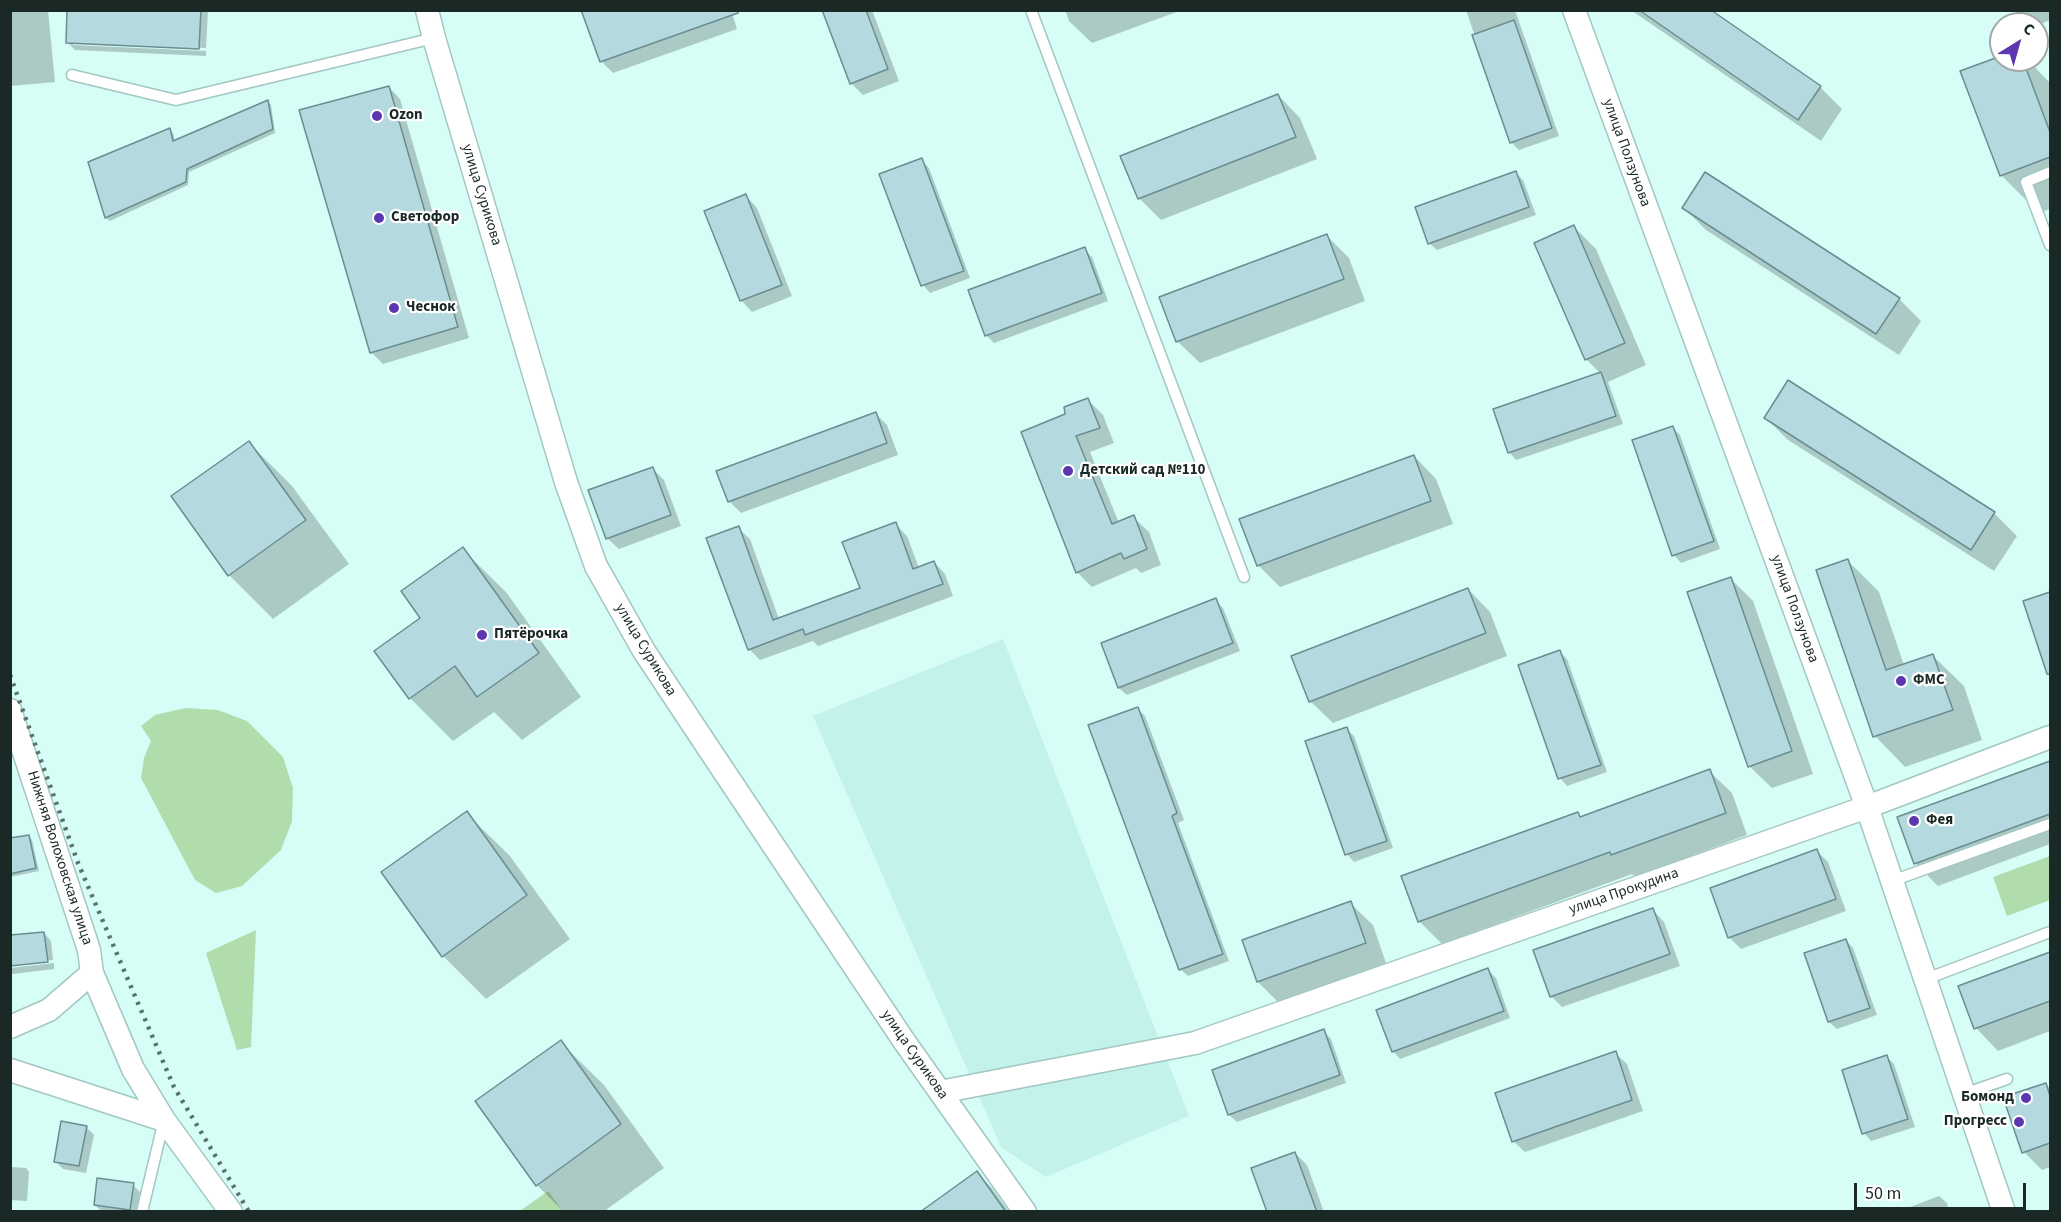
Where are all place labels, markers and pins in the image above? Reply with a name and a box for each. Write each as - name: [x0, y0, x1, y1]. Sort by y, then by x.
- place label: Ozon: [389, 107, 423, 125]
- marker: Ozon: [370, 109, 384, 123]
- place label: Светофор: [391, 209, 459, 227]
- marker: Светофор: [372, 211, 386, 225]
- place label: Чеснок: [406, 299, 455, 317]
- marker: Чеснок: [387, 301, 401, 315]
- place label: Детский сад №110: [1080, 462, 1206, 480]
- marker: Детский сад №110: [1061, 464, 1075, 478]
- place label: Пятёрочка: [494, 626, 568, 644]
- marker: Пятёрочка: [475, 628, 489, 642]
- place label: ФМС: [1913, 672, 1945, 690]
- marker: ФМС: [1894, 674, 1908, 688]
- place label: Фея: [1926, 812, 1953, 830]
- marker: Фея: [1907, 814, 1921, 828]
- place label: Бомонд: [1961, 1089, 2014, 1107]
- marker: Бомонд: [2019, 1091, 2033, 1105]
- place label: Прогресс: [1944, 1113, 2007, 1131]
- marker: Прогресс: [2012, 1115, 2026, 1129]

